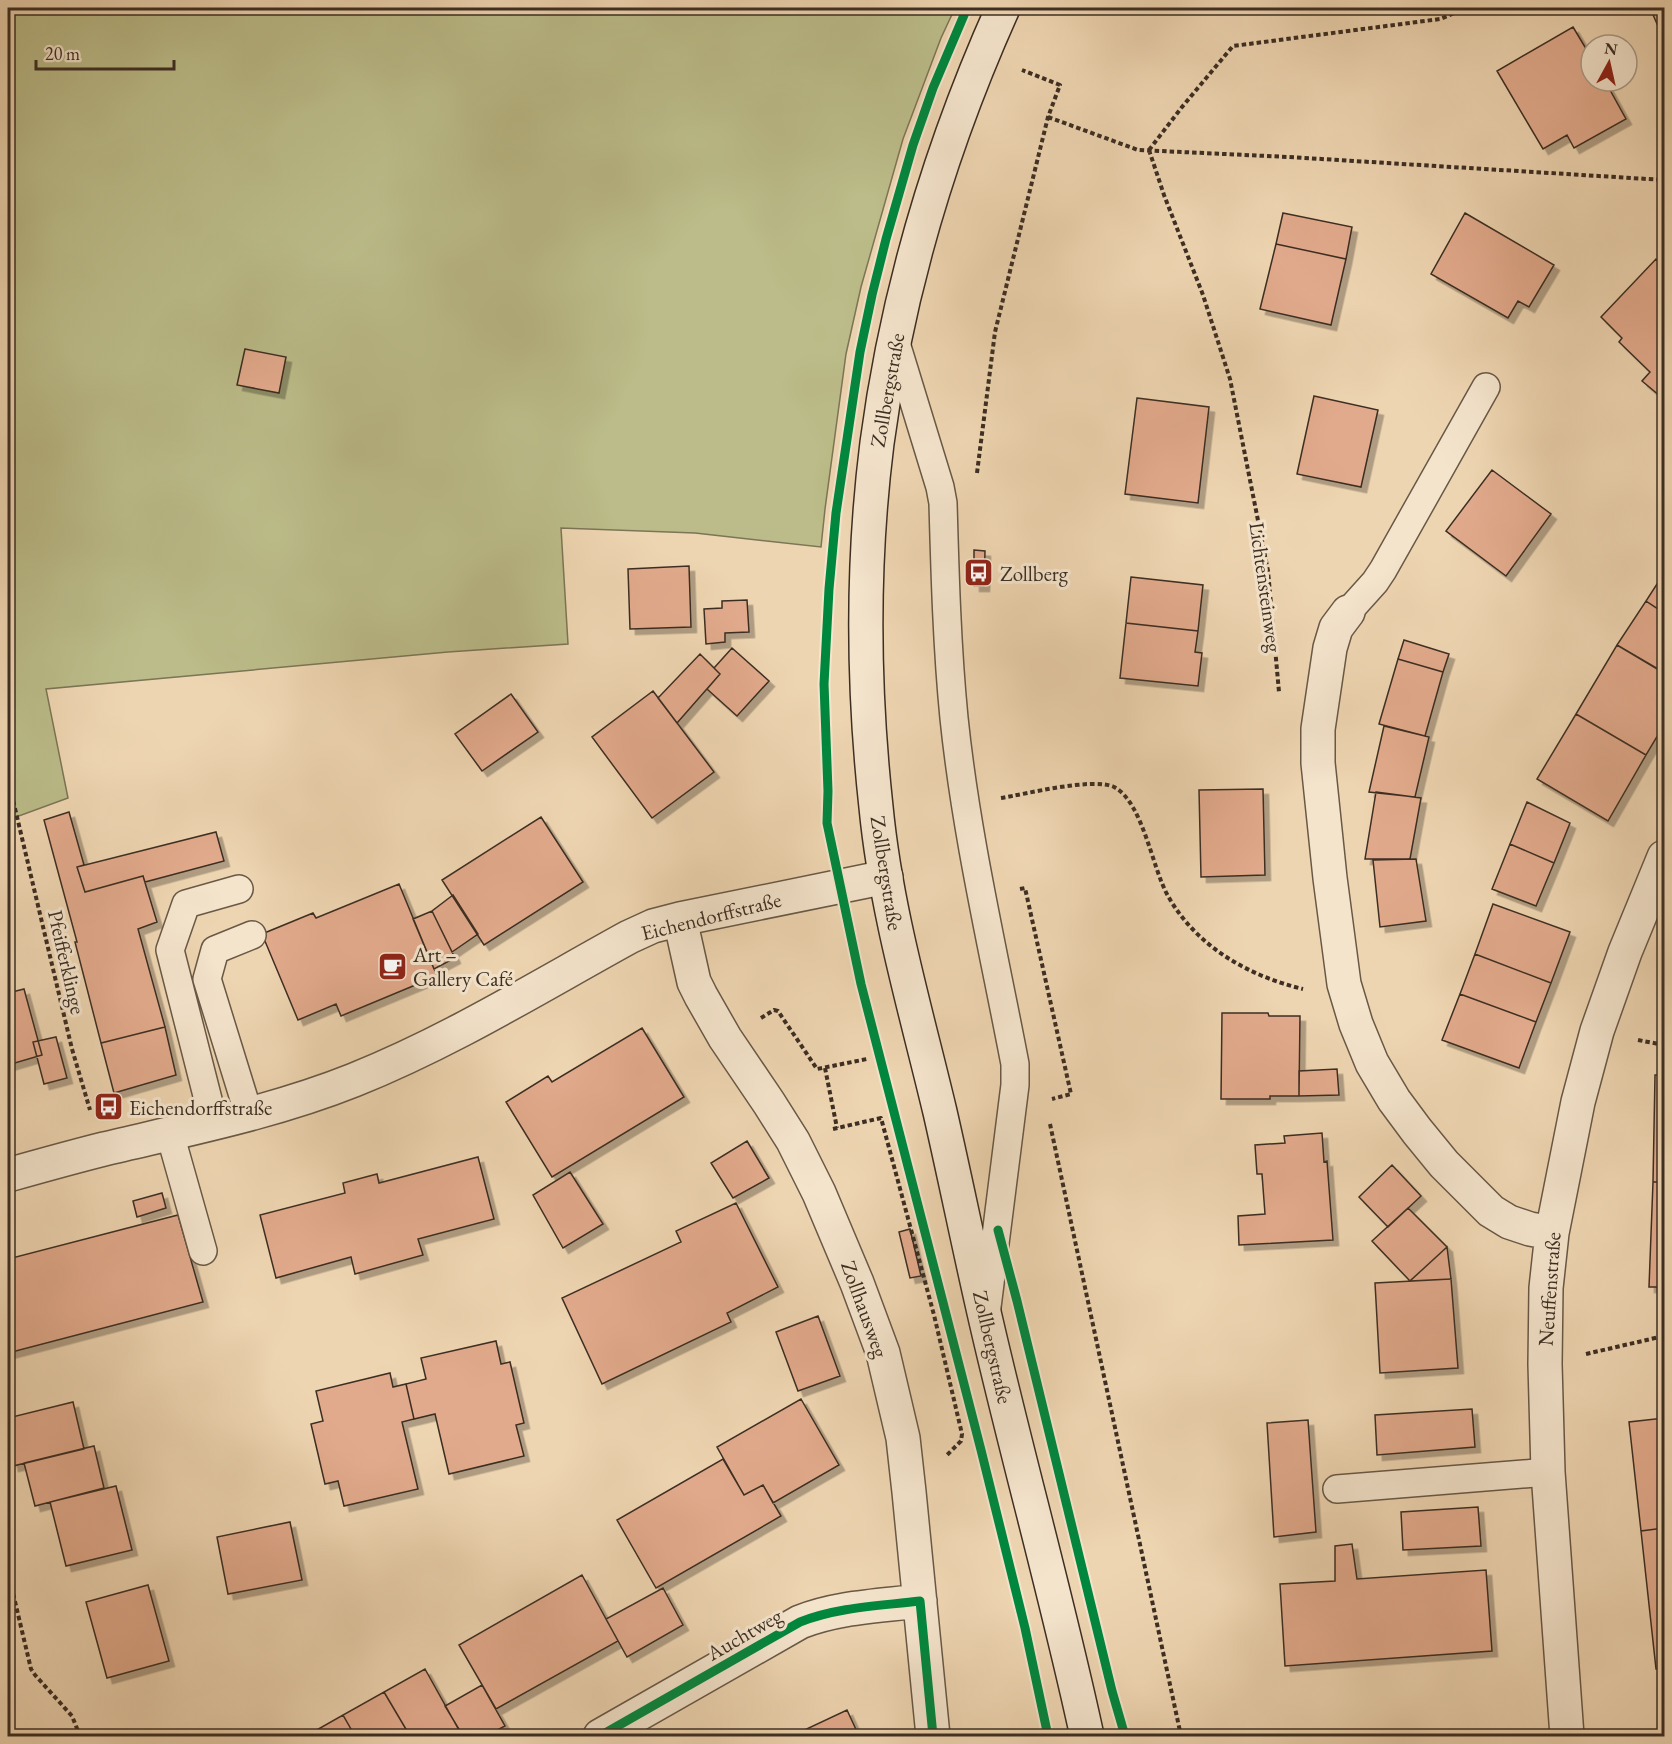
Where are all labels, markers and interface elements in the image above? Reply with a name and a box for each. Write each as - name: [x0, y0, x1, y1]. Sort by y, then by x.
- scale bar: [36, 33, 174, 71]
- north arrow: [1579, 33, 1639, 93]
- text: N: [1603, 37, 1619, 60]
- text: 20 m: [45, 42, 80, 65]
- street label: Zollbergstraße: [864, 331, 910, 449]
- street label: Lichtensteinweg: [1244, 520, 1289, 655]
- bus stop icon: Zollberg: [963, 557, 995, 589]
- place label: Zollberg: [1000, 560, 1069, 587]
- street label: Zollbergstraße: [865, 814, 909, 932]
- street label: Eichendorffstraße: [638, 886, 784, 946]
- street label: Pfeifferklinge: [42, 907, 92, 1017]
- place label: Art – Gallery Café: [412, 941, 513, 992]
- cafe icon: Art – Gallery Café: [376, 950, 408, 982]
- bus stop icon: Eichendorffstraße: [92, 1091, 124, 1123]
- place label: Eichendorffstraße: [129, 1094, 272, 1121]
- street label: Neuffenstraße: [1532, 1231, 1566, 1347]
- street label: Zollhausweg: [835, 1257, 895, 1362]
- street label: Zollbergstraße: [967, 1288, 1019, 1406]
- street label: Auchtweg: [701, 1601, 787, 1667]

